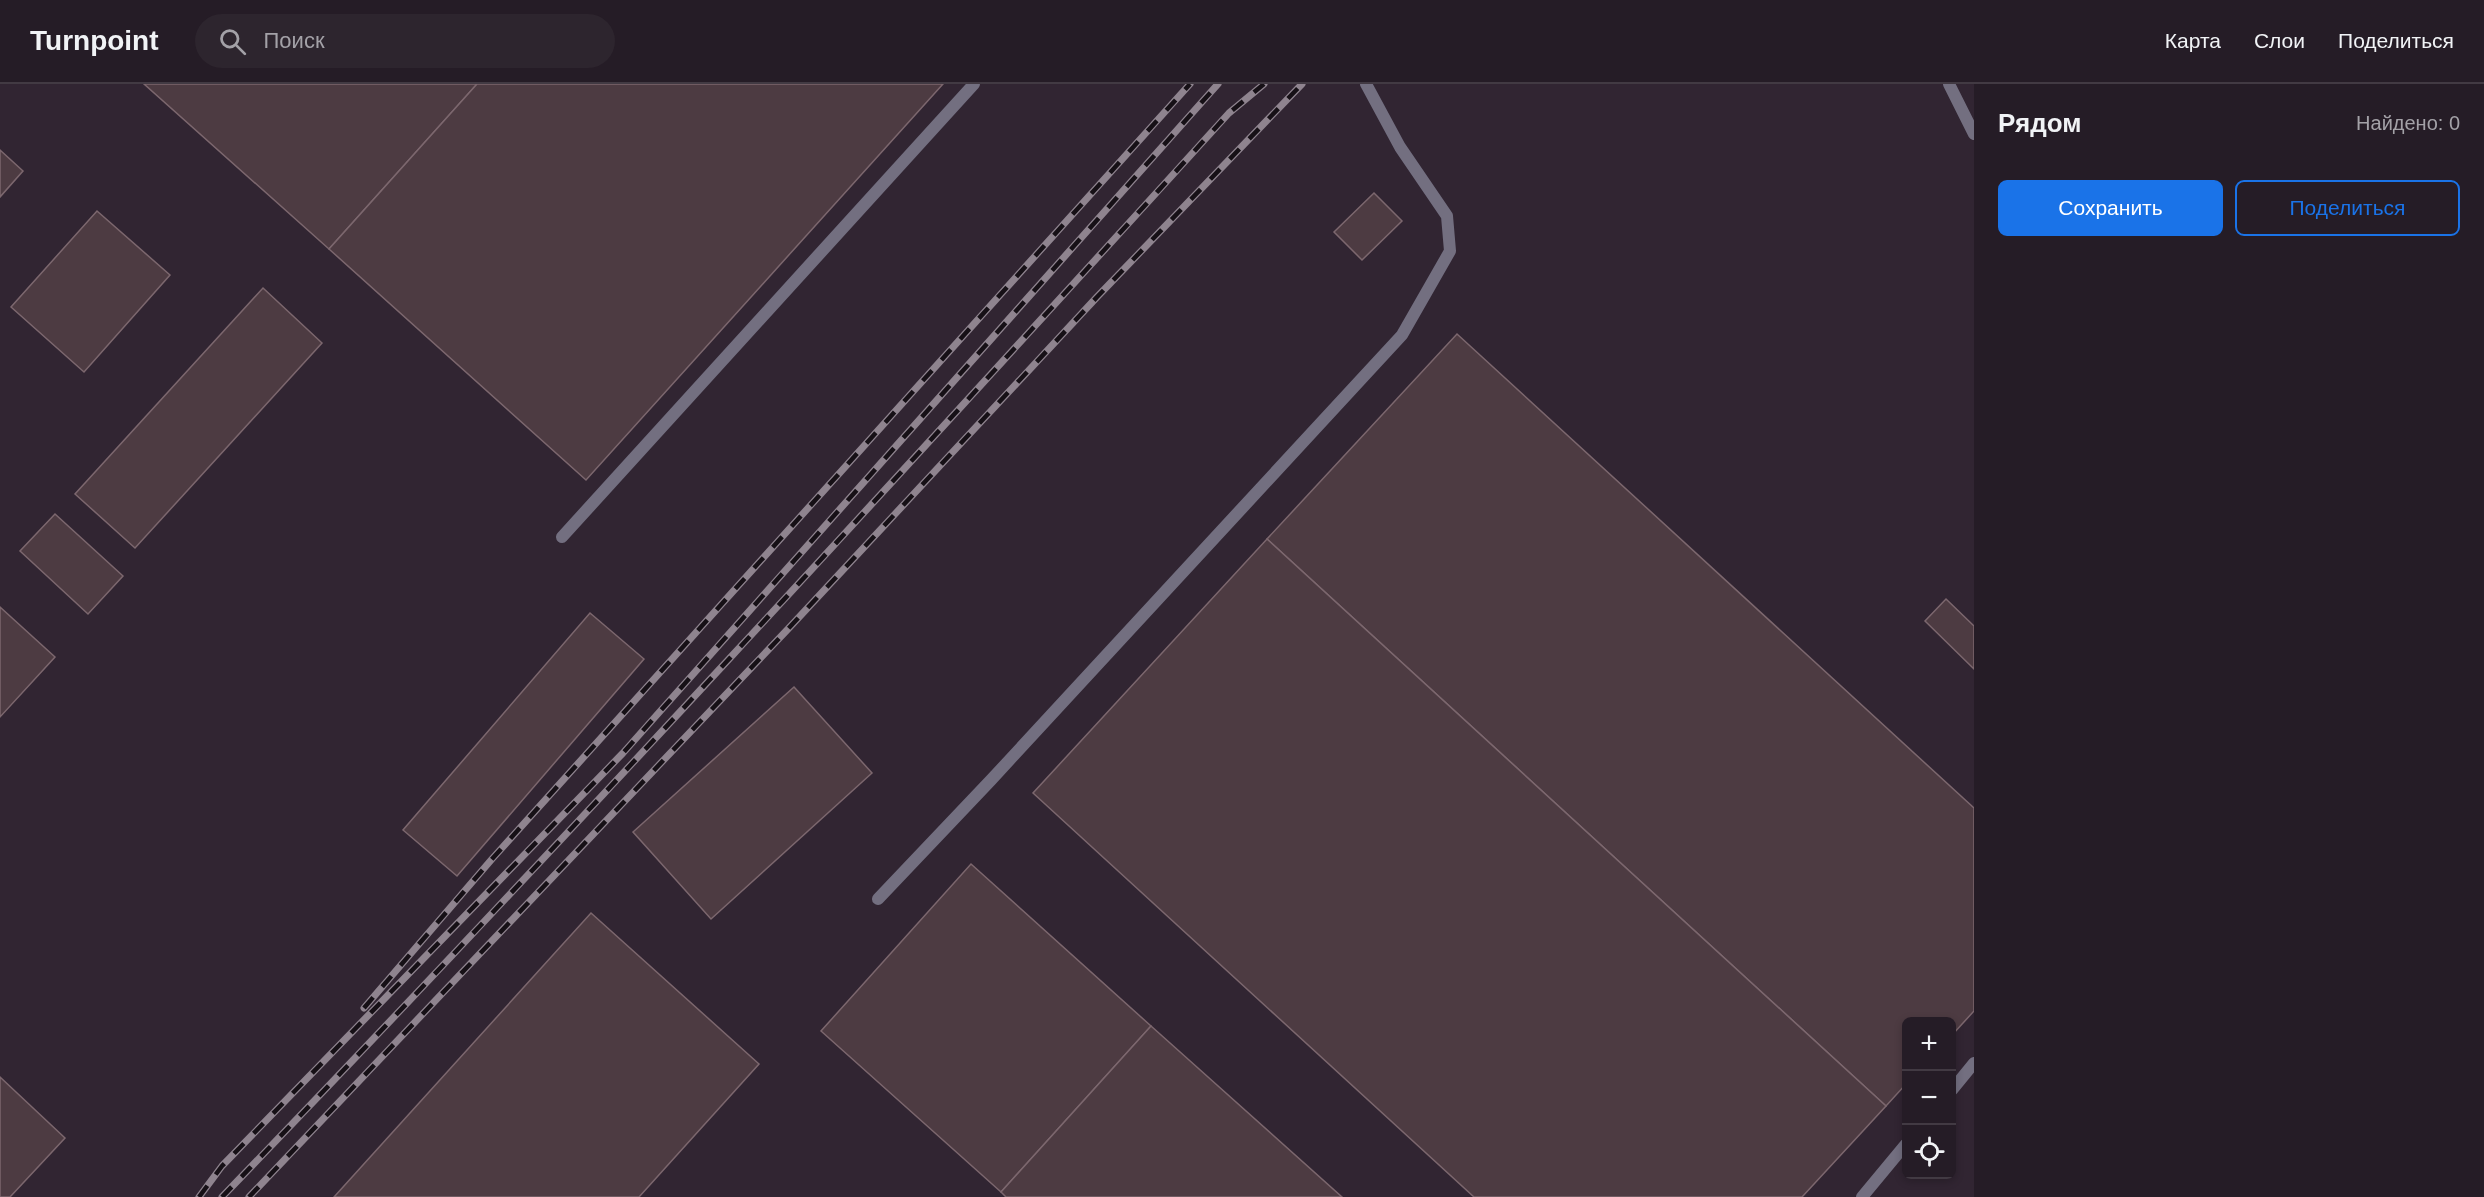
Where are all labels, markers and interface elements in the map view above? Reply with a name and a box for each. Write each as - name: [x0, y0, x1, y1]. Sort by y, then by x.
- search box: [195, 14, 615, 68]
- text: Turnpoint: [30, 25, 159, 56]
- icon: search: [216, 25, 249, 58]
- text: Поиск: [264, 28, 325, 53]
- text: Карта: [2165, 29, 2221, 52]
- text: Слои: [2254, 29, 2305, 52]
- text: Поделиться: [2338, 29, 2454, 52]
- text: Рядом: [1998, 108, 2081, 138]
- text: Найдено: 0: [2356, 112, 2460, 134]
- button: Сохранить: [1998, 180, 2223, 236]
- button: Поделиться: [2235, 180, 2460, 236]
- map controls: [1902, 1017, 1956, 1179]
- button: +: [1902, 1017, 1956, 1071]
- button: −: [1902, 1071, 1956, 1125]
- button: locate: [1902, 1125, 1956, 1179]

